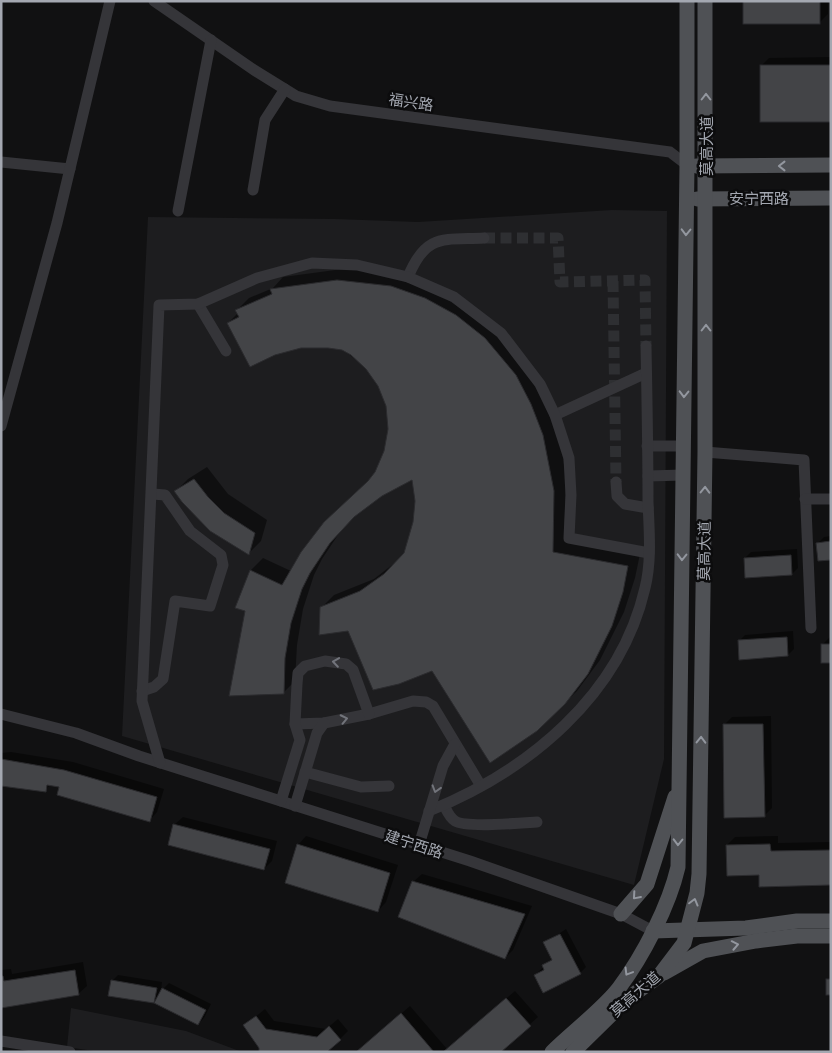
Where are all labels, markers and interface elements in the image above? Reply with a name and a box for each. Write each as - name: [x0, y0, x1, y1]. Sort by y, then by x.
- street label: 福兴路: [387, 89, 435, 115]
- one-way arrow: [700, 93, 711, 101]
- street label: 莫高大道: [697, 116, 716, 176]
- one-way arrow: [778, 161, 786, 171]
- street label: 安宁西路: [729, 189, 789, 208]
- one-way arrow: [681, 228, 691, 236]
- one-way arrow: [701, 324, 711, 332]
- one-way arrow: [679, 390, 689, 398]
- one-way arrow: [700, 486, 710, 494]
- street label: 莫高大道: [694, 521, 714, 581]
- one-way arrow: [677, 553, 687, 561]
- one-way arrow: [332, 658, 340, 668]
- one-way arrow: [339, 714, 348, 725]
- one-way arrow: [696, 736, 706, 744]
- one-way arrow: [432, 784, 442, 793]
- street label: 建宁西路: [383, 826, 445, 862]
- one-way arrow: [673, 838, 683, 846]
- one-way arrow: [633, 890, 642, 899]
- one-way arrow: [689, 899, 699, 907]
- one-way arrow: [731, 940, 739, 950]
- street label: 莫高大道: [606, 967, 664, 1021]
- one-way arrow: [625, 967, 635, 976]

